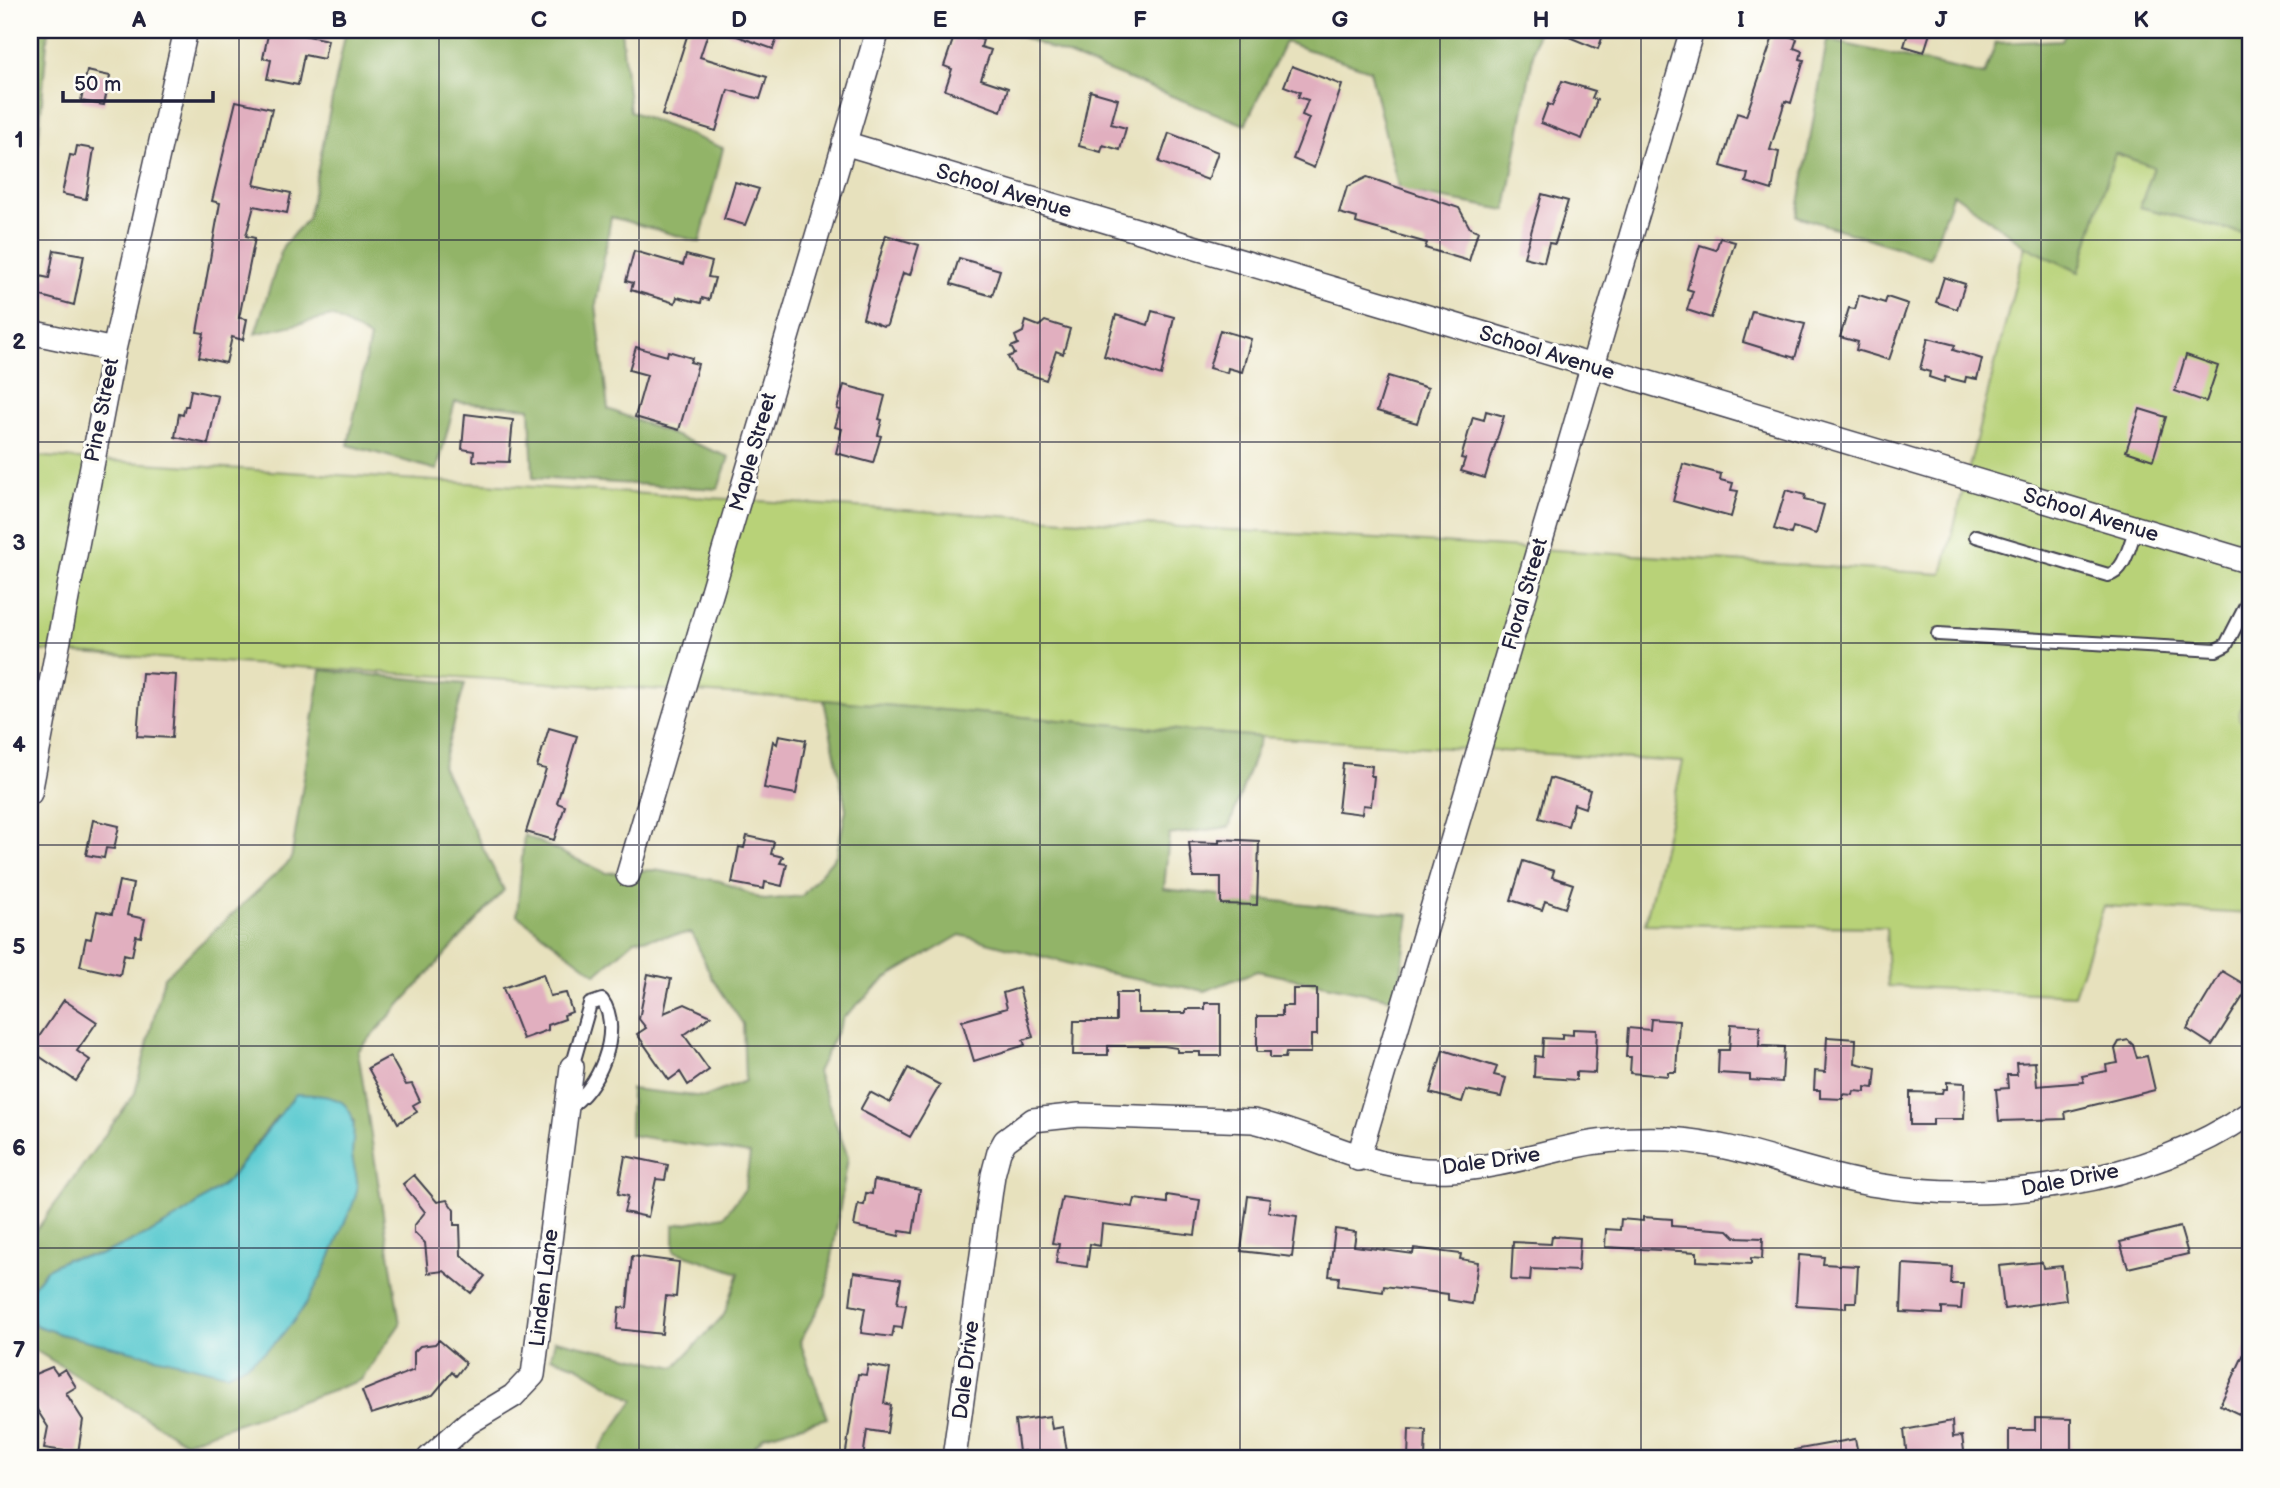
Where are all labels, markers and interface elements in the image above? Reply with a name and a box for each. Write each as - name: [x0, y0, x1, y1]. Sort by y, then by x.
- text: A: [131, 6, 147, 34]
- text: B: [331, 6, 347, 34]
- text: C: [531, 6, 547, 34]
- text: D: [731, 6, 747, 34]
- text: E: [933, 6, 948, 34]
- text: F: [1133, 6, 1147, 34]
- text: G: [1332, 6, 1349, 34]
- text: H: [1532, 6, 1550, 34]
- text: I: [1737, 6, 1745, 34]
- text: J: [1935, 6, 1948, 34]
- text: K: [2133, 6, 2149, 34]
- scale bar: [63, 60, 214, 104]
- text: 50 m: [74, 72, 121, 97]
- text: 1: [14, 126, 24, 154]
- street label: School Avenue: [933, 159, 1075, 223]
- street label: School Avenue: [1476, 321, 1618, 385]
- text: 2: [12, 328, 26, 356]
- street label: Pine Street: [80, 355, 124, 464]
- street label: Maple Street: [724, 389, 782, 514]
- street label: School Avenue: [2020, 483, 2162, 547]
- text: 3: [12, 529, 26, 557]
- street label: Floral Street: [1497, 534, 1553, 653]
- text: 4: [12, 731, 26, 759]
- text: 5: [12, 933, 26, 961]
- text: 6: [12, 1134, 26, 1162]
- street label: Dale Drive: [1440, 1142, 1542, 1180]
- street label: Dale Drive: [2019, 1158, 2121, 1202]
- street label: Linden Lane: [524, 1228, 564, 1348]
- street label: Dale Drive: [948, 1319, 984, 1421]
- text: 7: [13, 1336, 26, 1364]

